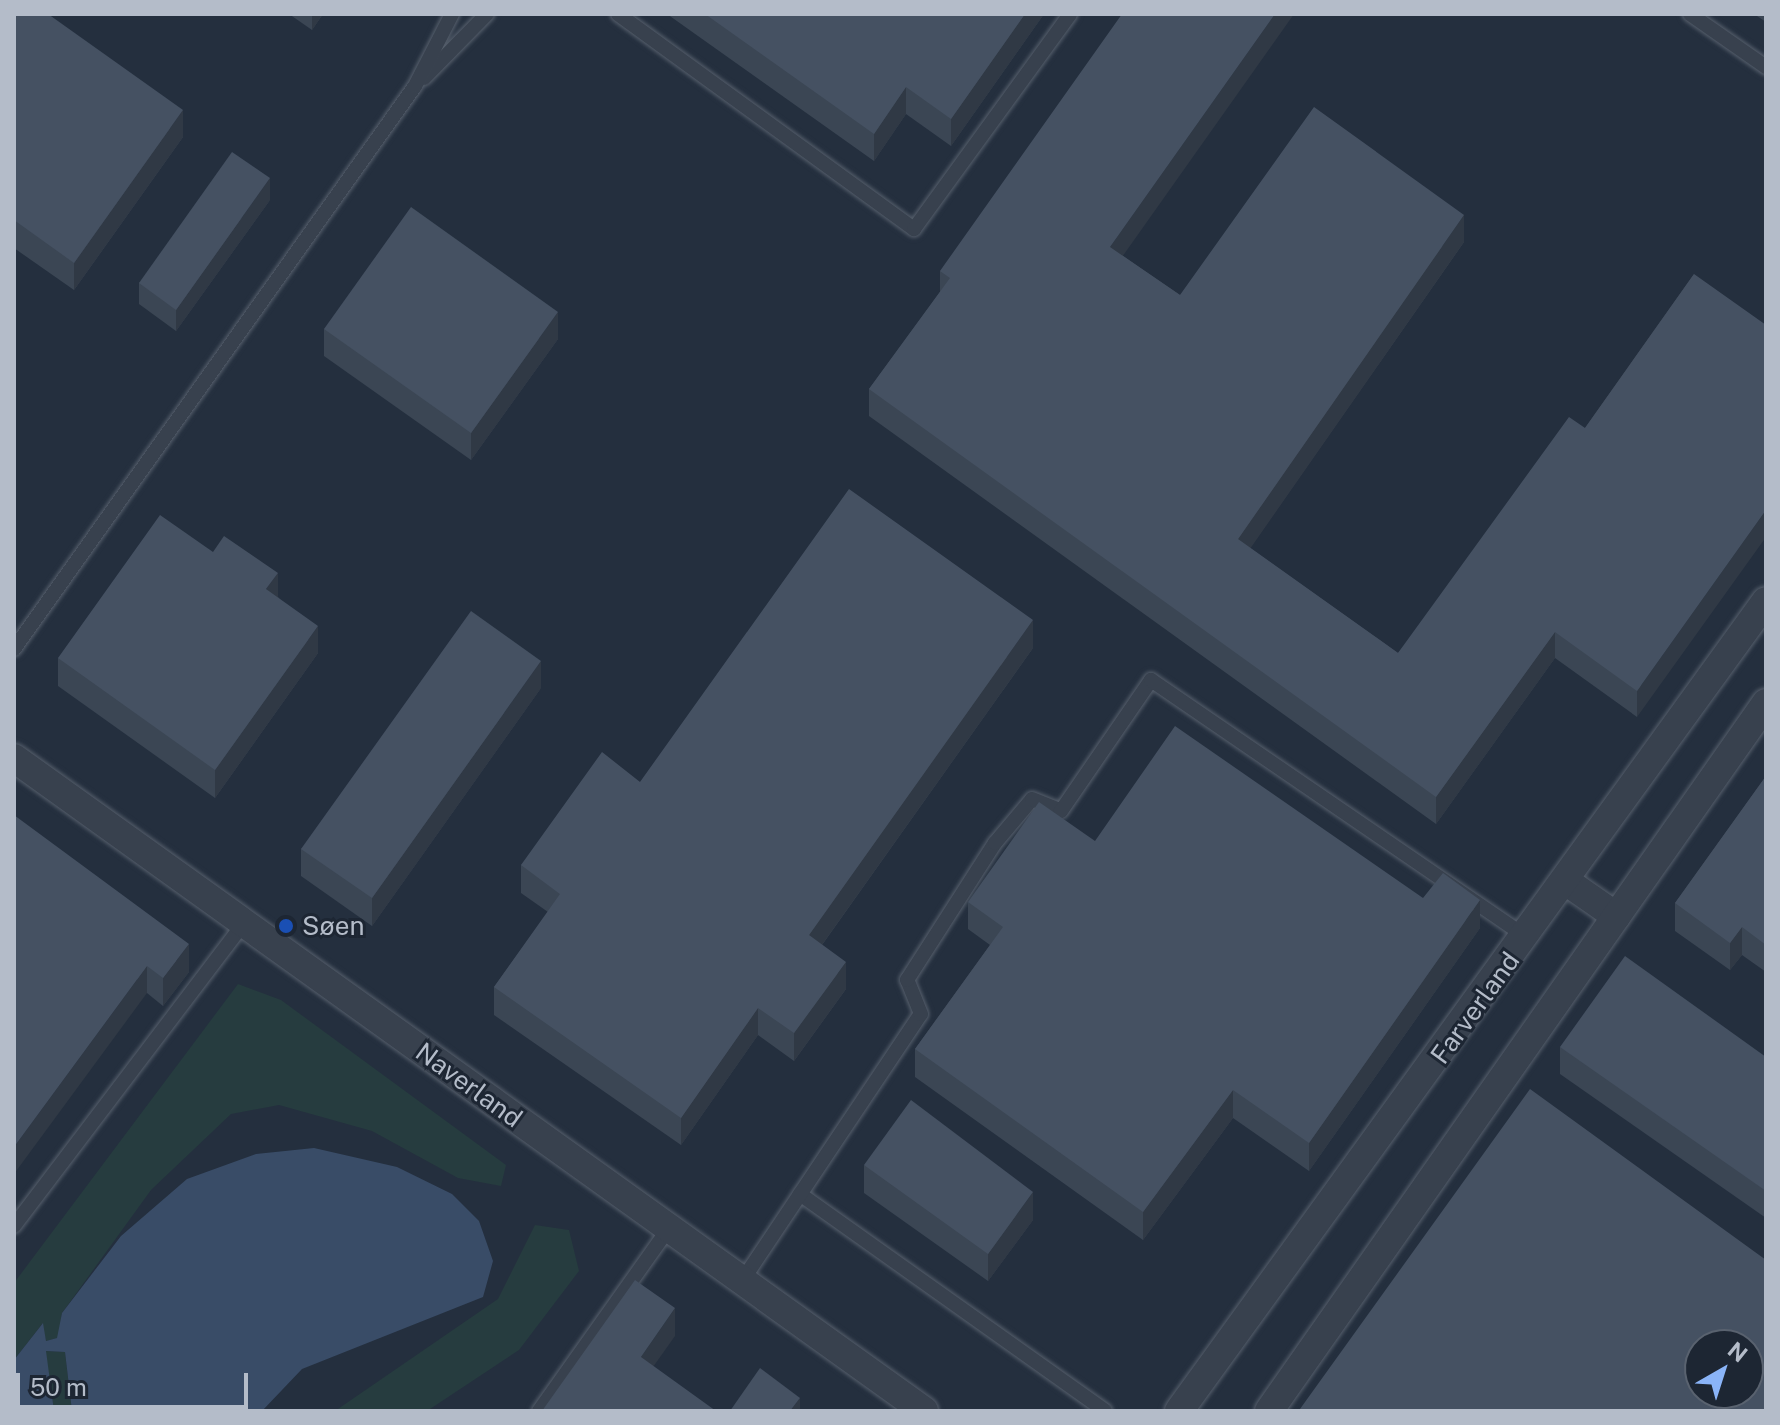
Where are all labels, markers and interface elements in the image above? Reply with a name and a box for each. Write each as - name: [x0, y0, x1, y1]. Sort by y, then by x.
- place label: Søen: [302, 910, 364, 942]
- marker: Søen: [277, 917, 295, 935]
- street label: Farverland: [1424, 946, 1526, 1070]
- street label: Naverland: [410, 1036, 528, 1134]
- north arrow: [1684, 1329, 1764, 1409]
- text: N: [1723, 1336, 1753, 1367]
- scale bar: [20, 1357, 252, 1407]
- text: 50 m: [30, 1373, 87, 1401]

